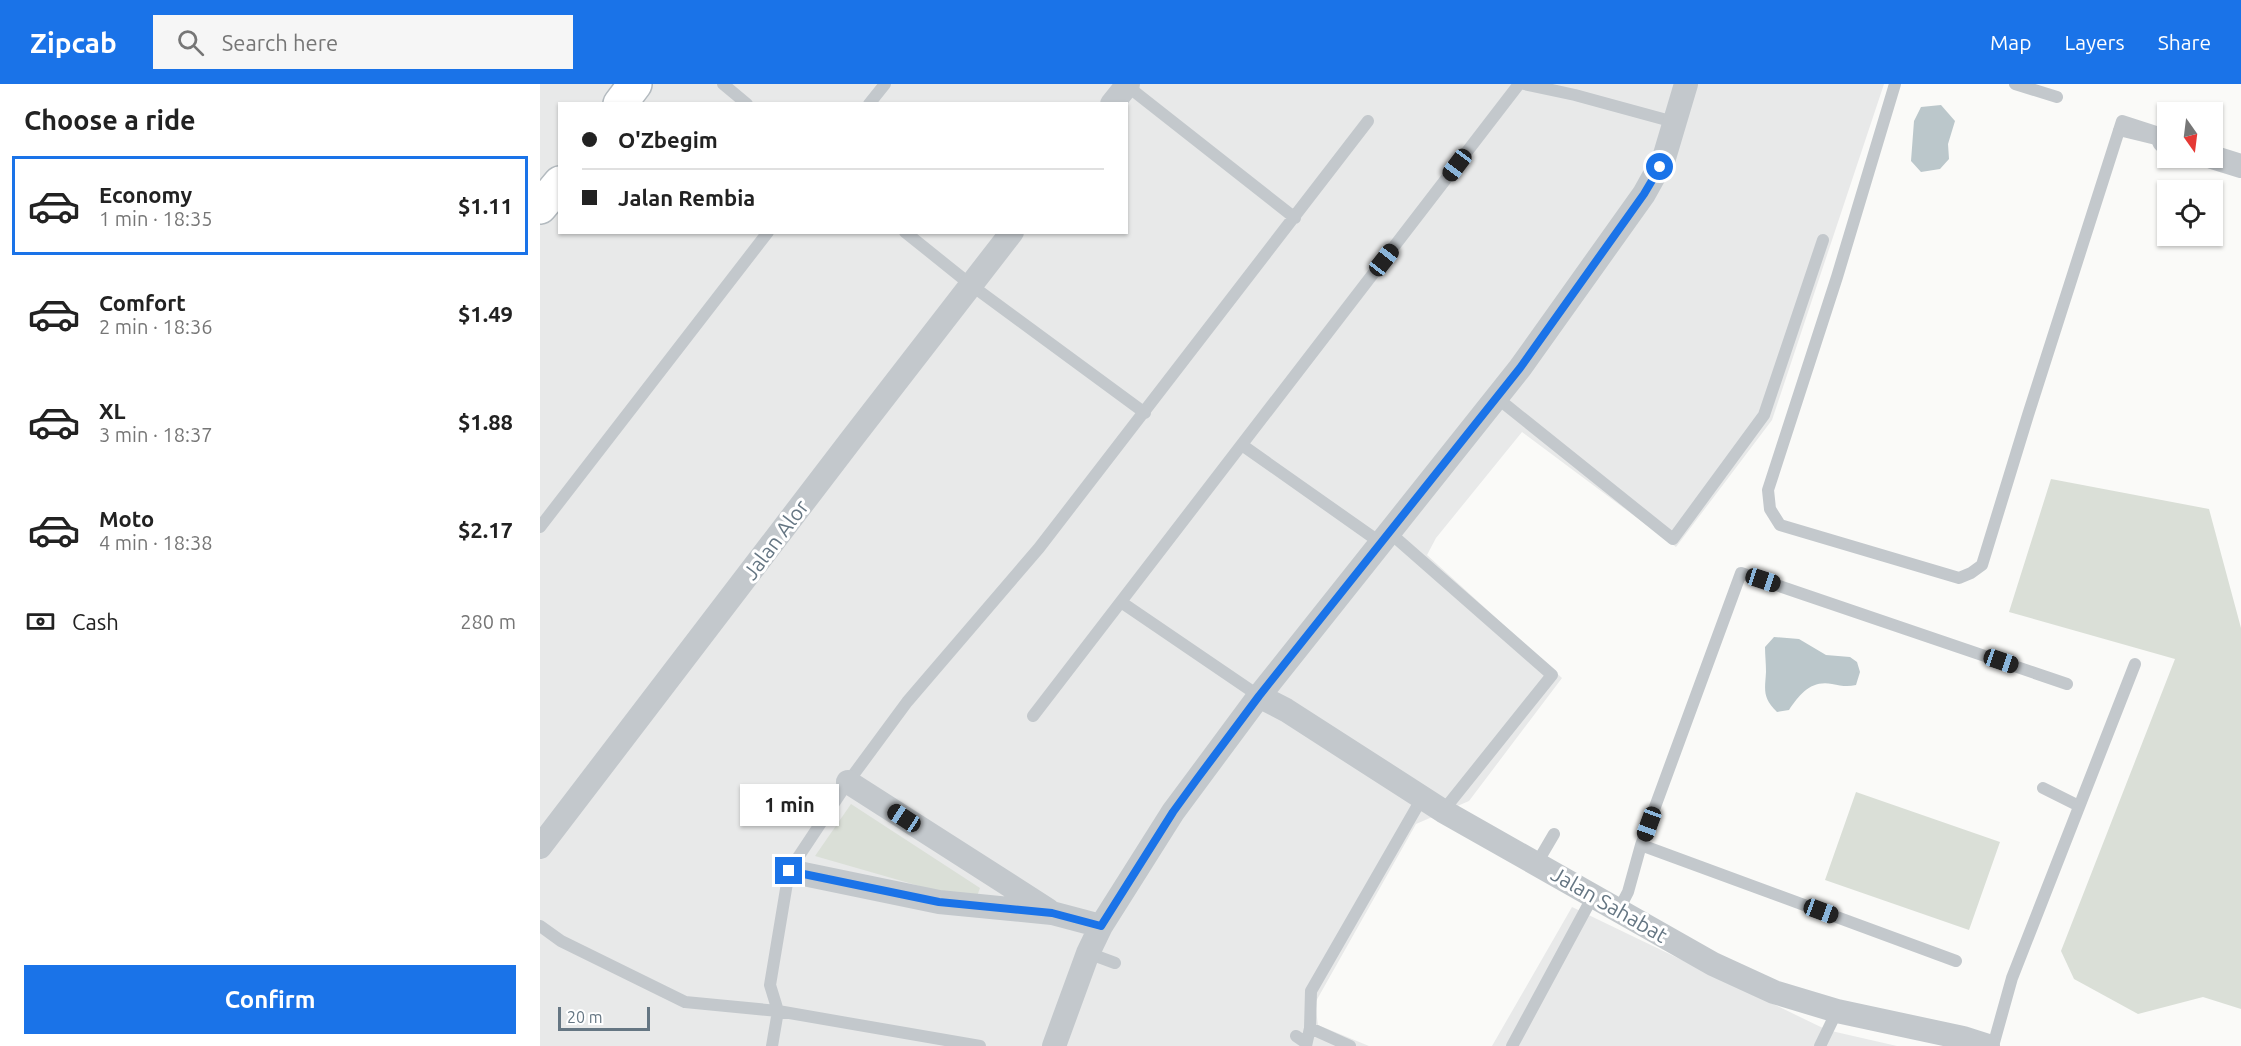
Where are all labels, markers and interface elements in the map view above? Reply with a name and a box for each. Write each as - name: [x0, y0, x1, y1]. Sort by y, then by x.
- search box: [153, 15, 573, 69]
- icon: search: [174, 26, 207, 59]
- text: Zipcab: [30, 27, 117, 58]
- text: Search here: [222, 30, 338, 55]
- text: Map: [1990, 30, 2031, 54]
- text: Layers: [2064, 30, 2125, 54]
- text: Share: [2158, 30, 2211, 54]
- north arrow: [2157, 102, 2223, 168]
- map controls: [2157, 102, 2223, 246]
- text: Choose a ride: [24, 105, 196, 135]
- text: O'Zbegim: [618, 127, 718, 152]
- car: [1439, 145, 1475, 185]
- route start: [1646, 153, 1673, 180]
- icon: car: [27, 179, 81, 233]
- button: locate: [2157, 180, 2223, 246]
- text: Economy: [99, 182, 192, 207]
- text: Jalan Rembia: [618, 185, 755, 210]
- text: $1.11: [458, 193, 513, 218]
- text: 1 min · 18:35: [99, 207, 213, 230]
- car: [1366, 240, 1402, 280]
- icon: car: [27, 287, 81, 341]
- text: Comfort: [99, 290, 186, 315]
- text: $1.49: [458, 301, 513, 326]
- text: 2 min · 18:36: [99, 315, 213, 338]
- icon: car: [27, 395, 81, 449]
- text: XL: [99, 398, 126, 423]
- text: $1.88: [458, 409, 513, 434]
- text: 3 min · 18:37: [99, 423, 213, 446]
- street label: Jalan Alor: [737, 495, 813, 584]
- icon: car: [27, 503, 81, 557]
- text: Moto: [99, 506, 154, 531]
- text: $2.17: [458, 517, 513, 542]
- text: 4 min · 18:38: [99, 531, 213, 554]
- car: [1743, 566, 1783, 594]
- icon: cash: [24, 605, 57, 638]
- text: Cash: [72, 609, 119, 634]
- text: 280 m: [460, 610, 516, 633]
- car: [1981, 647, 2021, 675]
- callout: 1 min: [740, 784, 838, 826]
- text: 1 min: [764, 793, 815, 816]
- car: [884, 801, 924, 835]
- car: [1634, 804, 1664, 844]
- route end: [775, 857, 802, 884]
- street label: Jalan Sahabat: [1547, 861, 1672, 947]
- car: [1801, 896, 1841, 926]
- button: Confirm: [24, 965, 516, 1034]
- scale bar: [558, 1004, 650, 1032]
- text: 20 m: [567, 1008, 603, 1026]

